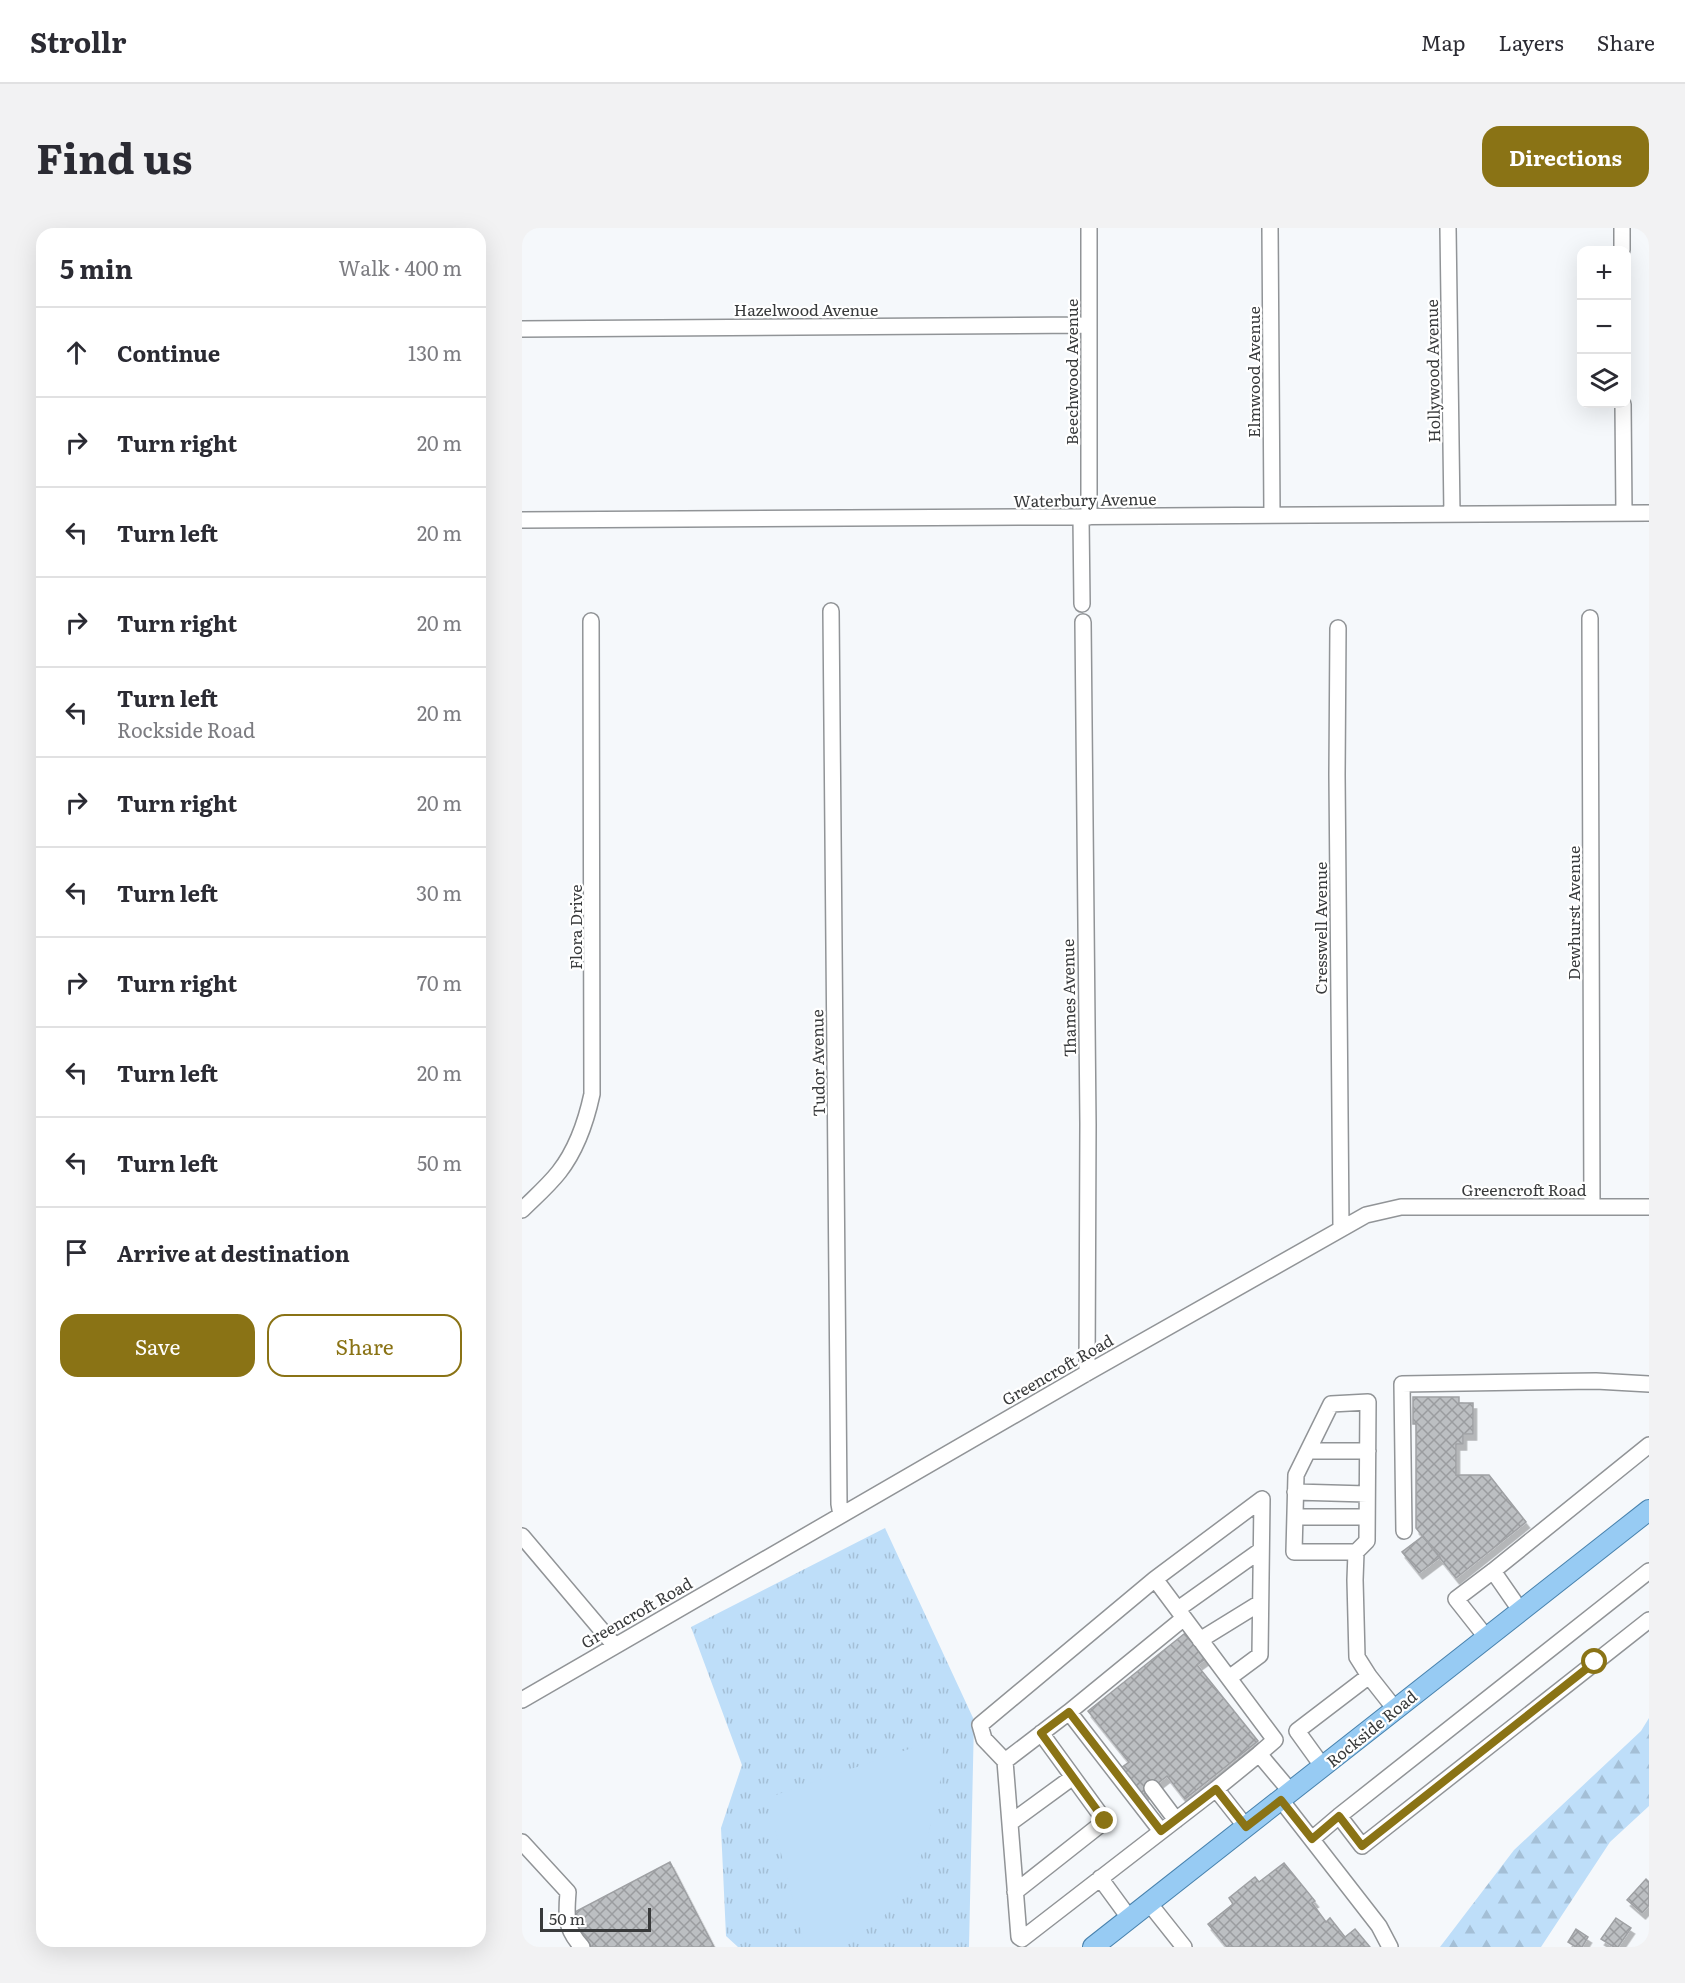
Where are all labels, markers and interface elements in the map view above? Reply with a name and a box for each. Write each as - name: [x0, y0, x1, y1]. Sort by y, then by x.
- text: Strollr: [30, 20, 126, 62]
- text: Map: [1421, 26, 1466, 57]
- text: Layers: [1499, 26, 1564, 57]
- text: Share: [1597, 26, 1655, 57]
- text: Find us: [36, 125, 193, 187]
- button: Directions: [1482, 126, 1649, 187]
- map controls: [1577, 246, 1631, 408]
- button: +: [1577, 246, 1631, 300]
- text: 5 min: [60, 248, 133, 287]
- text: Walk · 400 m: [339, 252, 462, 282]
- street label: Hazelwood Avenue: [734, 297, 878, 321]
- street label: Beechwood Avenue: [1059, 299, 1083, 445]
- street label: Hollywood Avenue: [1419, 299, 1445, 443]
- button: −: [1577, 300, 1631, 354]
- street label: Elmwood Avenue: [1241, 306, 1265, 438]
- icon: ahead: [60, 336, 93, 369]
- text: Continue: [117, 336, 220, 369]
- text: 130 m: [408, 337, 462, 367]
- button: layers: [1577, 354, 1631, 408]
- icon: right: [60, 426, 93, 459]
- text: Turn right: [117, 426, 237, 459]
- text: 20 m: [417, 427, 462, 457]
- street label: Waterbury Avenue: [1013, 486, 1157, 512]
- icon: left: [60, 516, 93, 549]
- text: Turn left: [117, 516, 218, 549]
- text: 20 m: [417, 517, 462, 547]
- icon: right: [60, 606, 93, 639]
- text: Turn right: [117, 606, 237, 639]
- text: 20 m: [417, 607, 462, 637]
- text: Turn left: [117, 681, 218, 714]
- icon: left: [60, 696, 93, 729]
- text: 20 m: [417, 697, 462, 727]
- text: Rockside Road: [117, 714, 255, 744]
- icon: right: [60, 786, 93, 819]
- text: Turn right: [117, 786, 237, 819]
- text: 20 m: [417, 787, 462, 817]
- street label: Dewhurst Avenue: [1561, 846, 1585, 980]
- street label: Cresswell Avenue: [1308, 862, 1332, 994]
- icon: left: [60, 876, 93, 909]
- text: Turn left: [117, 876, 218, 909]
- text: 30 m: [416, 877, 462, 907]
- street label: Flora Drive: [563, 884, 587, 970]
- street label: Thames Avenue: [1055, 939, 1081, 1057]
- icon: right: [60, 966, 93, 999]
- text: Turn right: [117, 966, 237, 999]
- text: 70 m: [417, 967, 462, 997]
- street label: Tudor Avenue: [804, 1009, 830, 1117]
- icon: left: [60, 1056, 93, 1089]
- text: Turn left: [117, 1056, 218, 1089]
- text: 20 m: [417, 1057, 462, 1087]
- icon: left: [60, 1146, 93, 1179]
- text: Turn left: [117, 1146, 218, 1179]
- text: 50 m: [417, 1147, 462, 1177]
- street label: Greencroft Road: [1462, 1177, 1587, 1201]
- icon: arrive: [60, 1236, 93, 1269]
- text: Arrive at destination: [117, 1236, 350, 1269]
- button: Save: [60, 1314, 255, 1377]
- button: Share: [267, 1314, 462, 1377]
- street label: Greencroft Road: [997, 1327, 1117, 1411]
- street label: Greencroft Road: [576, 1570, 696, 1654]
- route start: [1581, 1648, 1607, 1674]
- street label: Rockside Road: [1320, 1684, 1422, 1772]
- route end: [1091, 1807, 1117, 1833]
- scale bar: [540, 1905, 651, 1932]
- text: 50 m: [549, 1906, 585, 1930]

